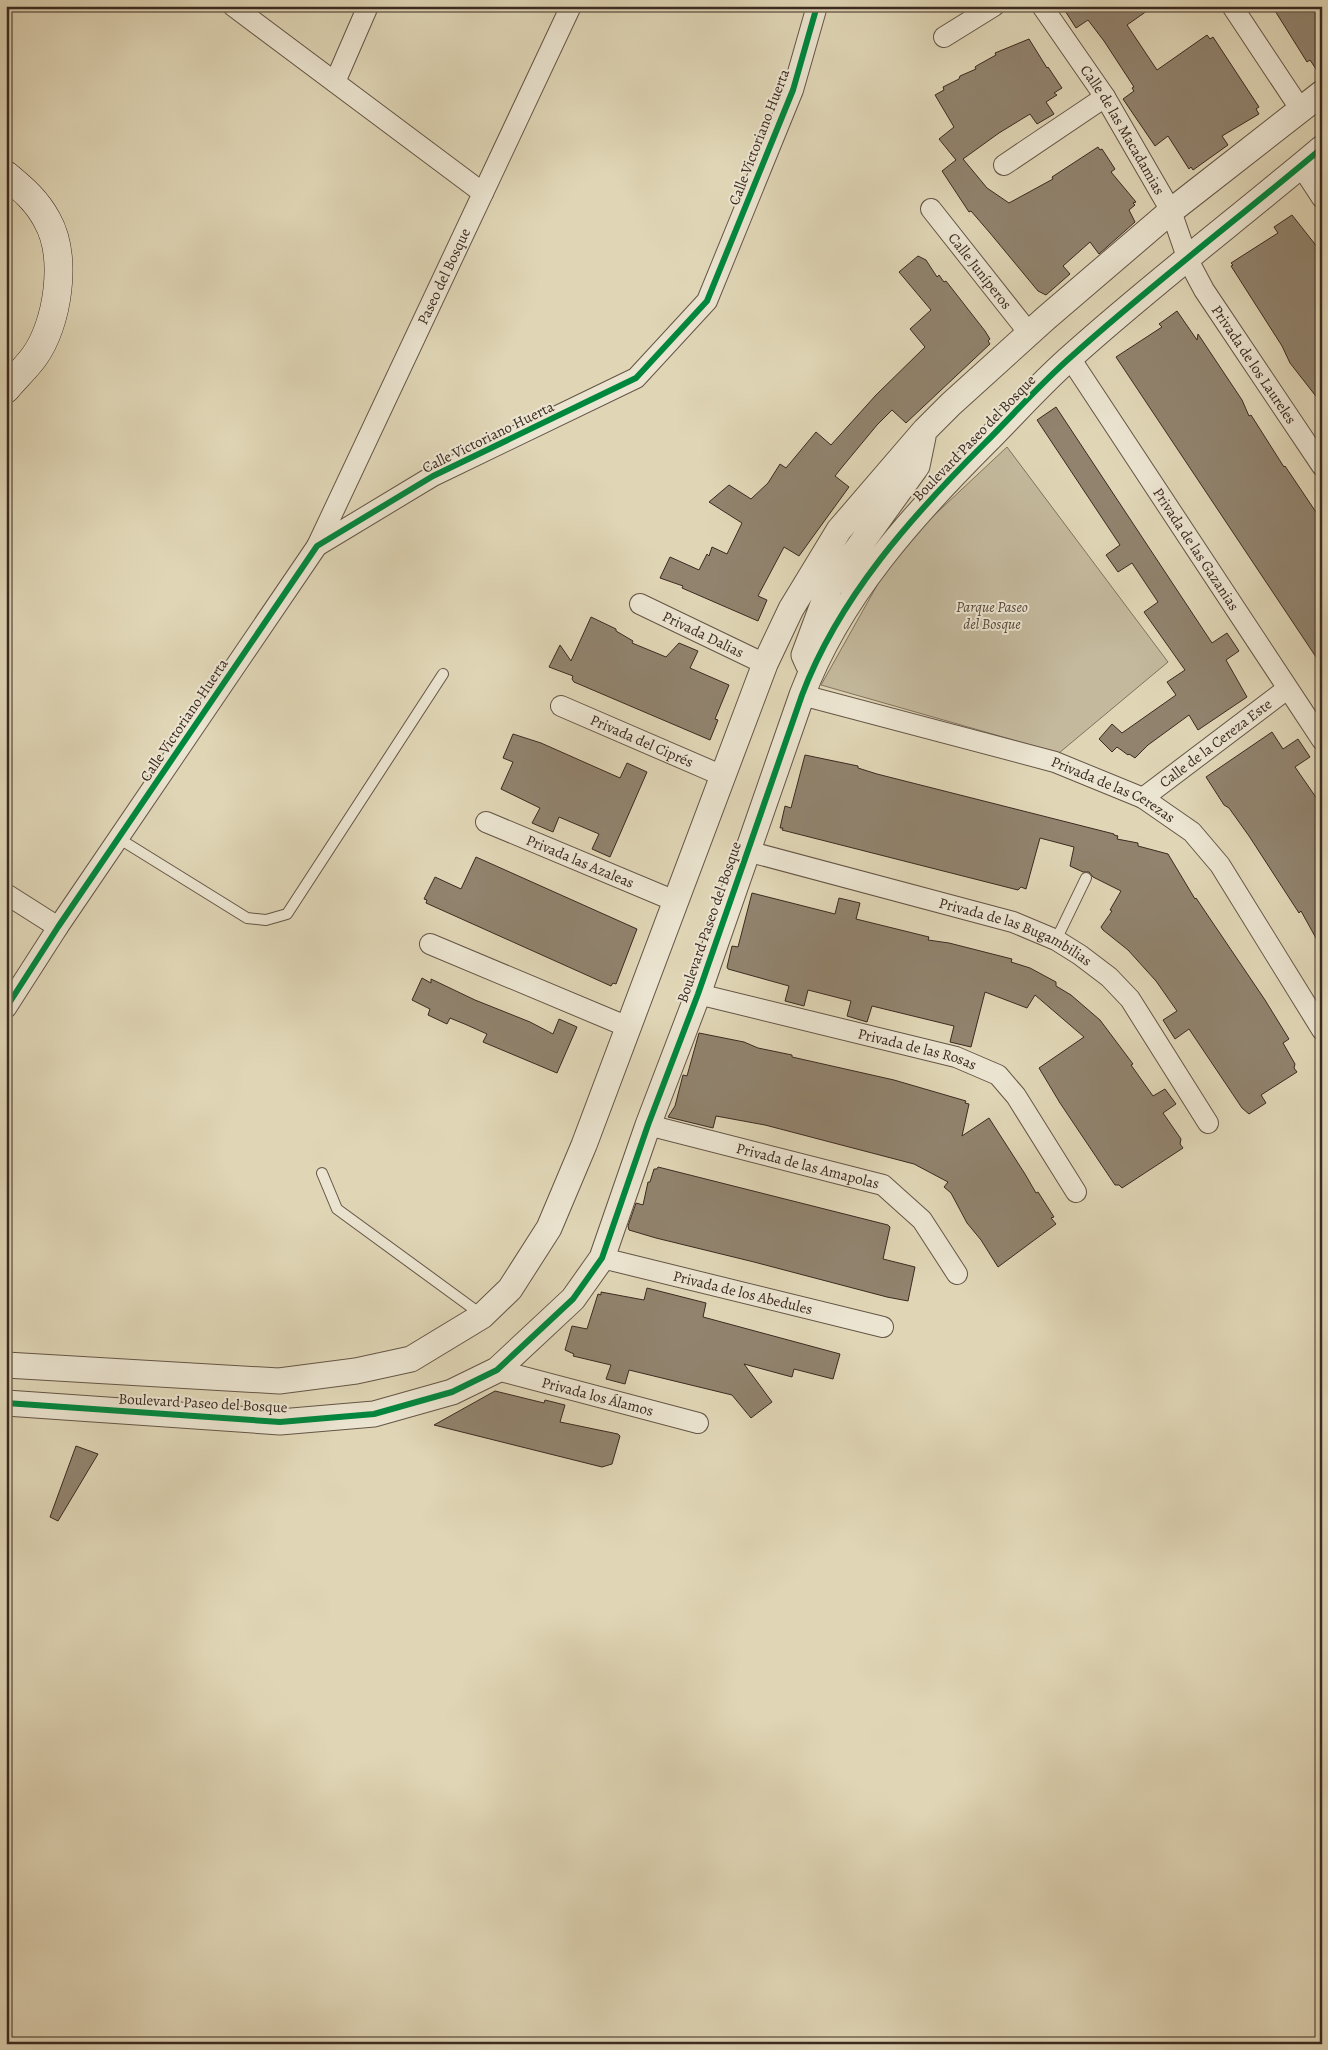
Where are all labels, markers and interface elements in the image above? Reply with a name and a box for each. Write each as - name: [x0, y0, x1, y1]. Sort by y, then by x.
- street label: Calle de las Macadamias: [1076, 61, 1170, 199]
- street label: Calle Victoriano Huerta: [724, 66, 794, 208]
- street label: Paseo del Bosque: [413, 225, 475, 328]
- street label: Calle Juníperos: [944, 229, 1016, 313]
- street label: Privada de los Laureles: [1207, 301, 1301, 428]
- street label: Boulevard Paseo del Bosque: [908, 370, 1040, 506]
- street label: Calle Victoriano Huerta: [419, 396, 557, 478]
- street label: Privada de las Gazanias: [1148, 484, 1244, 614]
- park label: Parque Paseo del Bosque: [956, 597, 1028, 634]
- street label: Privada Dalias: [659, 606, 747, 662]
- street label: Calle Victoriano Huerta: [135, 655, 233, 785]
- street label: Calle de la Cereza Este: [1155, 694, 1276, 792]
- street label: Privada del Ciprés: [587, 710, 697, 772]
- street label: Privada de las Cerezas: [1048, 751, 1179, 827]
- street label: Privada las Azaleas: [523, 830, 637, 893]
- street label: Boulevard Paseo del Bosque: [672, 838, 746, 1005]
- street label: Privada de las Bugambilias: [937, 893, 1096, 971]
- street label: Privada de las Rosas: [856, 1023, 980, 1075]
- street label: Privada de las Amapolas: [734, 1138, 882, 1194]
- street label: Privada de los Abedules: [671, 1266, 815, 1319]
- street label: Privada los Álamos: [539, 1372, 656, 1421]
- street label: Boulevard Paseo del Bosque: [118, 1389, 288, 1417]

